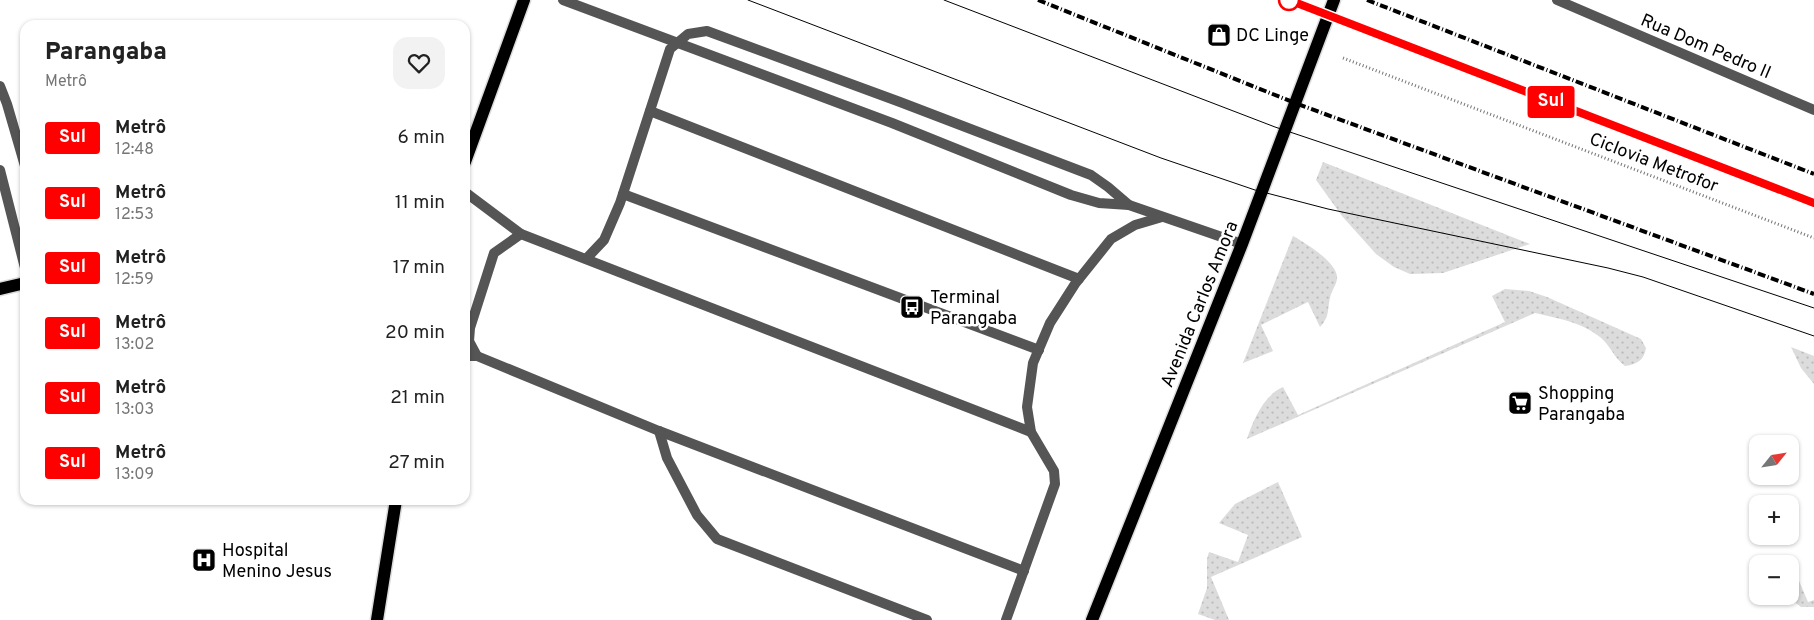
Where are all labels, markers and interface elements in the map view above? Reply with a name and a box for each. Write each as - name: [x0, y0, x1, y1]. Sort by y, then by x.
- unlabelled marker: [1278, 0, 1300, 11]
- street label: Rua Dom Pedro II: [1637, 10, 1774, 85]
- shop icon: DC Linge: [1206, 22, 1232, 48]
- place label: DC Linge: [1236, 25, 1309, 48]
- button: heart: [393, 37, 445, 89]
- text: Parangaba: [45, 38, 167, 68]
- text: Metrô: [45, 72, 87, 92]
- line badge: Sul: [1522, 86, 1580, 118]
- text: Sul: [1538, 90, 1564, 113]
- text: Metrô: [115, 116, 166, 140]
- text: Sul: [59, 126, 86, 149]
- text: 6 min: [398, 126, 445, 150]
- street label: Ciclovia Metrofor: [1586, 128, 1721, 199]
- text: 12:48: [115, 140, 154, 160]
- text: Metrô: [115, 181, 166, 205]
- text: Sul: [59, 191, 86, 214]
- text: 11 min: [395, 191, 445, 215]
- text: 12:53: [115, 205, 154, 225]
- street label: Avenida Carlos Amora: [1156, 218, 1244, 391]
- text: Metrô: [115, 246, 166, 270]
- text: Sul: [59, 256, 86, 279]
- text: 17 min: [393, 256, 445, 280]
- text: 12:59: [115, 270, 154, 290]
- place label: Terminal Parangaba: [930, 287, 1017, 331]
- bus stop icon: Terminal Parangaba: [899, 294, 925, 320]
- text: Metrô: [115, 311, 166, 335]
- text: Sul: [59, 321, 86, 344]
- text: 20 min: [385, 321, 445, 345]
- text: 13:02: [115, 335, 154, 355]
- text: Metrô: [115, 376, 166, 400]
- place label: Shopping Parangaba: [1538, 383, 1625, 427]
- text: Sul: [59, 386, 86, 409]
- text: 21 min: [390, 386, 445, 410]
- supermarket icon: Shopping Parangaba: [1507, 390, 1533, 416]
- text: 13:03: [115, 400, 154, 420]
- north arrow: [1749, 435, 1799, 485]
- map controls: [1749, 435, 1799, 605]
- text: Metrô: [115, 441, 166, 465]
- text: Sul: [59, 451, 86, 474]
- text: 27 min: [388, 451, 445, 475]
- text: 13:09: [115, 465, 154, 485]
- button: +: [1749, 495, 1799, 545]
- place label: Hospital Menino Jesus: [222, 540, 332, 584]
- hospital icon: Hospital Menino Jesus: [191, 547, 217, 573]
- button: −: [1749, 555, 1799, 605]

